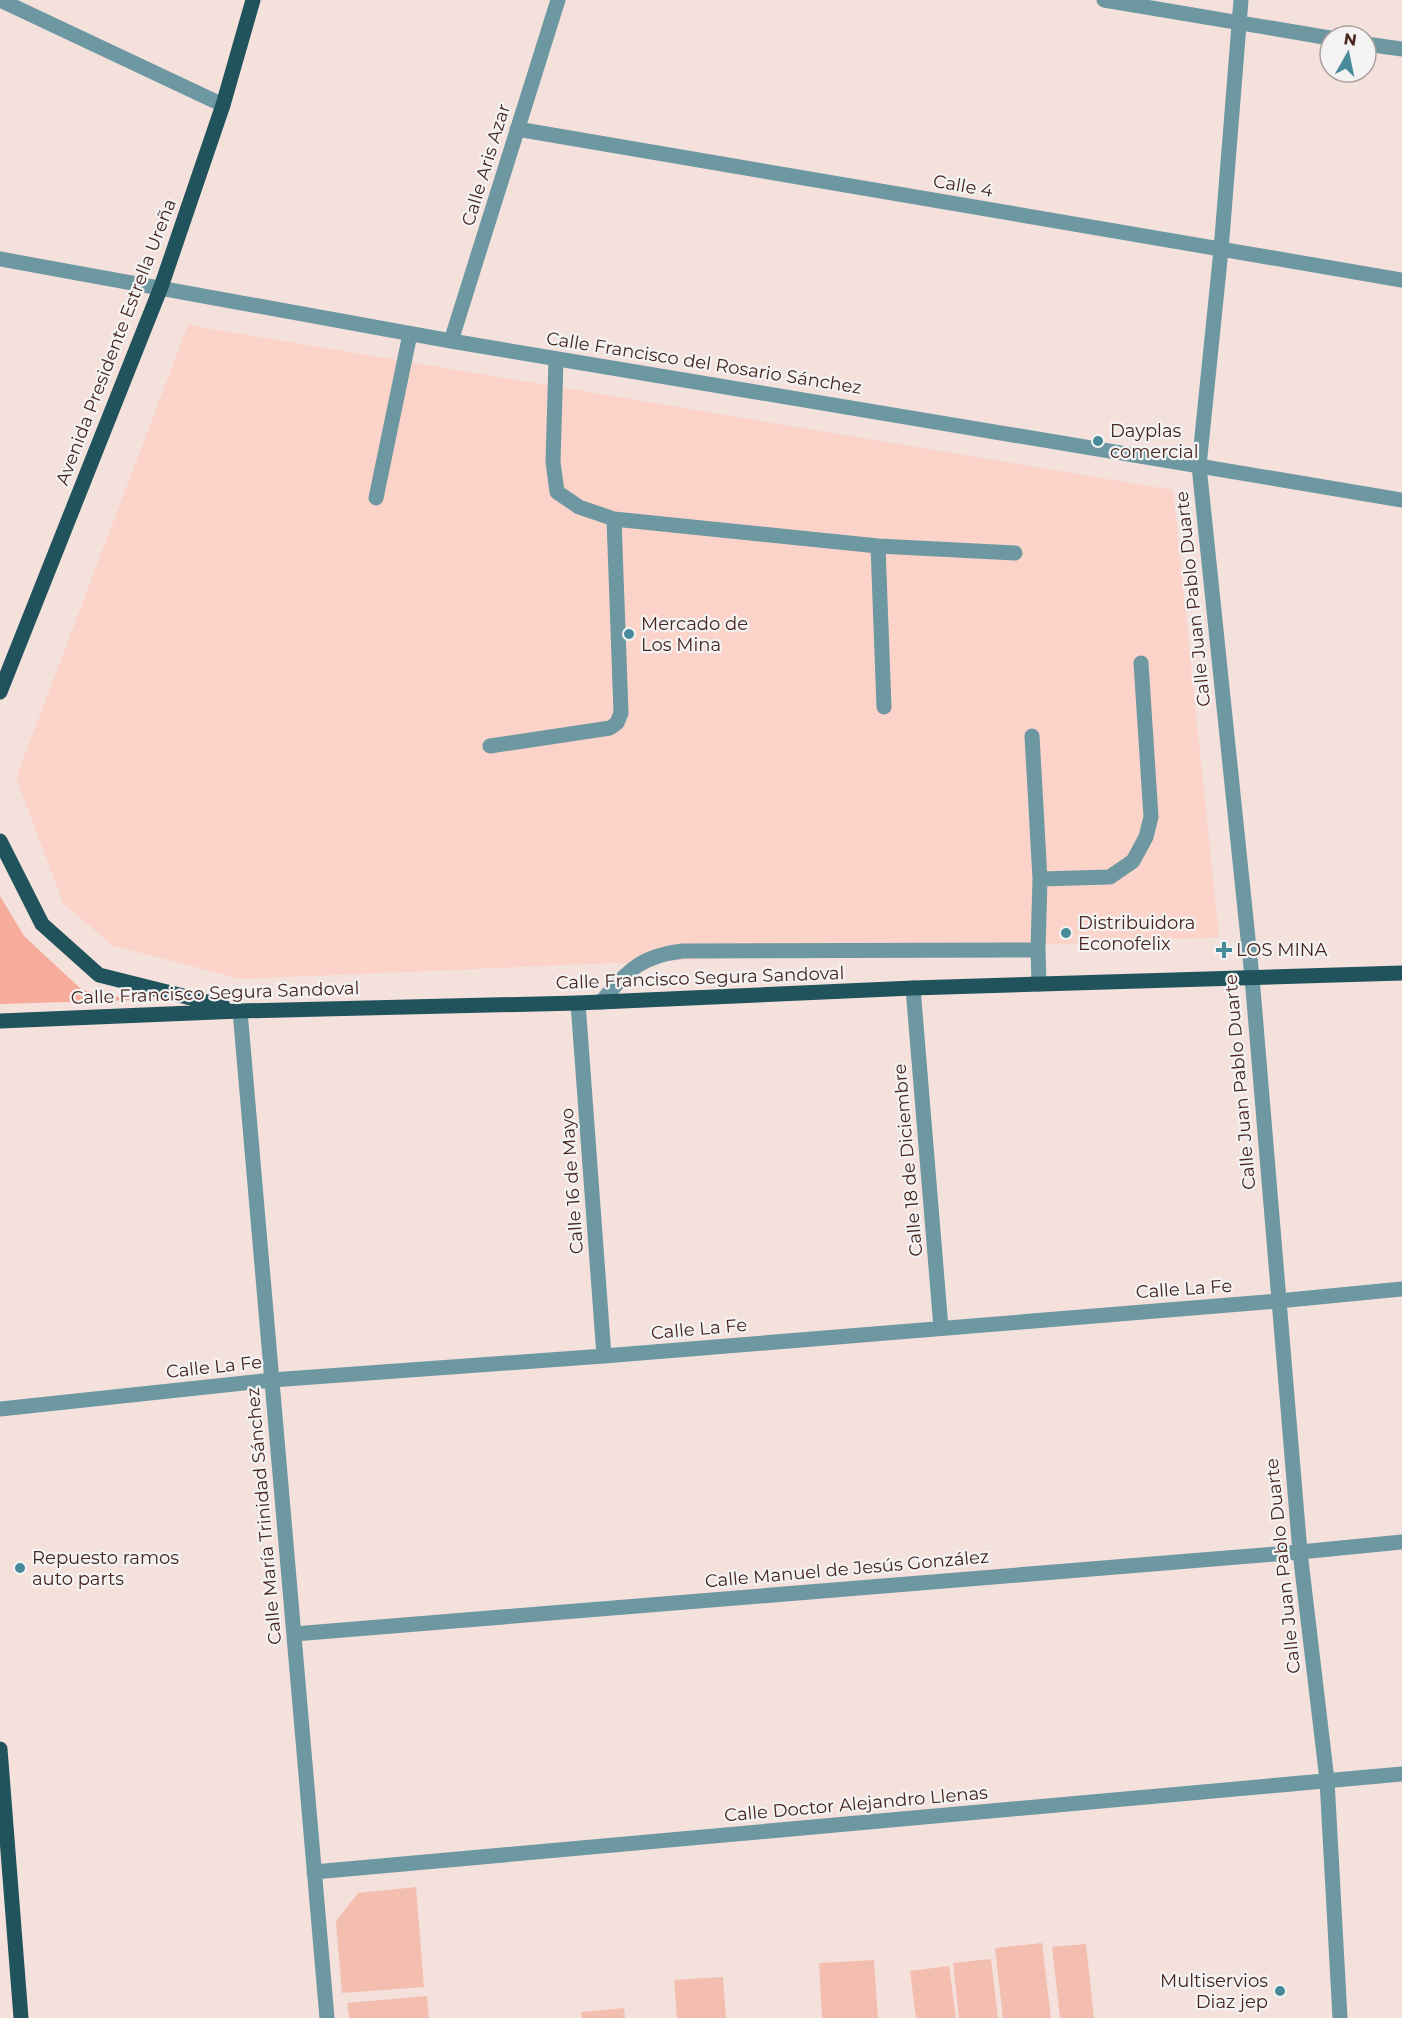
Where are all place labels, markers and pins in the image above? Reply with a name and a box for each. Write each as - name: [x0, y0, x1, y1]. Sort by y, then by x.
- place label: Dayplas comercial: [1110, 420, 1199, 463]
- marker: Dayplas comercial: [1091, 434, 1105, 448]
- place label: Mercado de Los Mina: [641, 613, 748, 656]
- marker: Mercado de Los Mina: [622, 627, 636, 641]
- place label: Distribuidora Econofelix: [1078, 912, 1195, 955]
- marker: Distribuidora Econofelix: [1059, 926, 1073, 940]
- place label: LOS MINA: [1236, 939, 1327, 961]
- marker: LOS MINA: [1217, 943, 1231, 957]
- place label: Repuesto ramos auto parts: [32, 1547, 179, 1590]
- marker: Repuesto ramos auto parts: [13, 1561, 27, 1575]
- place label: Multiservios Diaz jep: [1160, 1970, 1268, 2013]
- marker: Multiservios Diaz jep: [1273, 1984, 1287, 1998]

